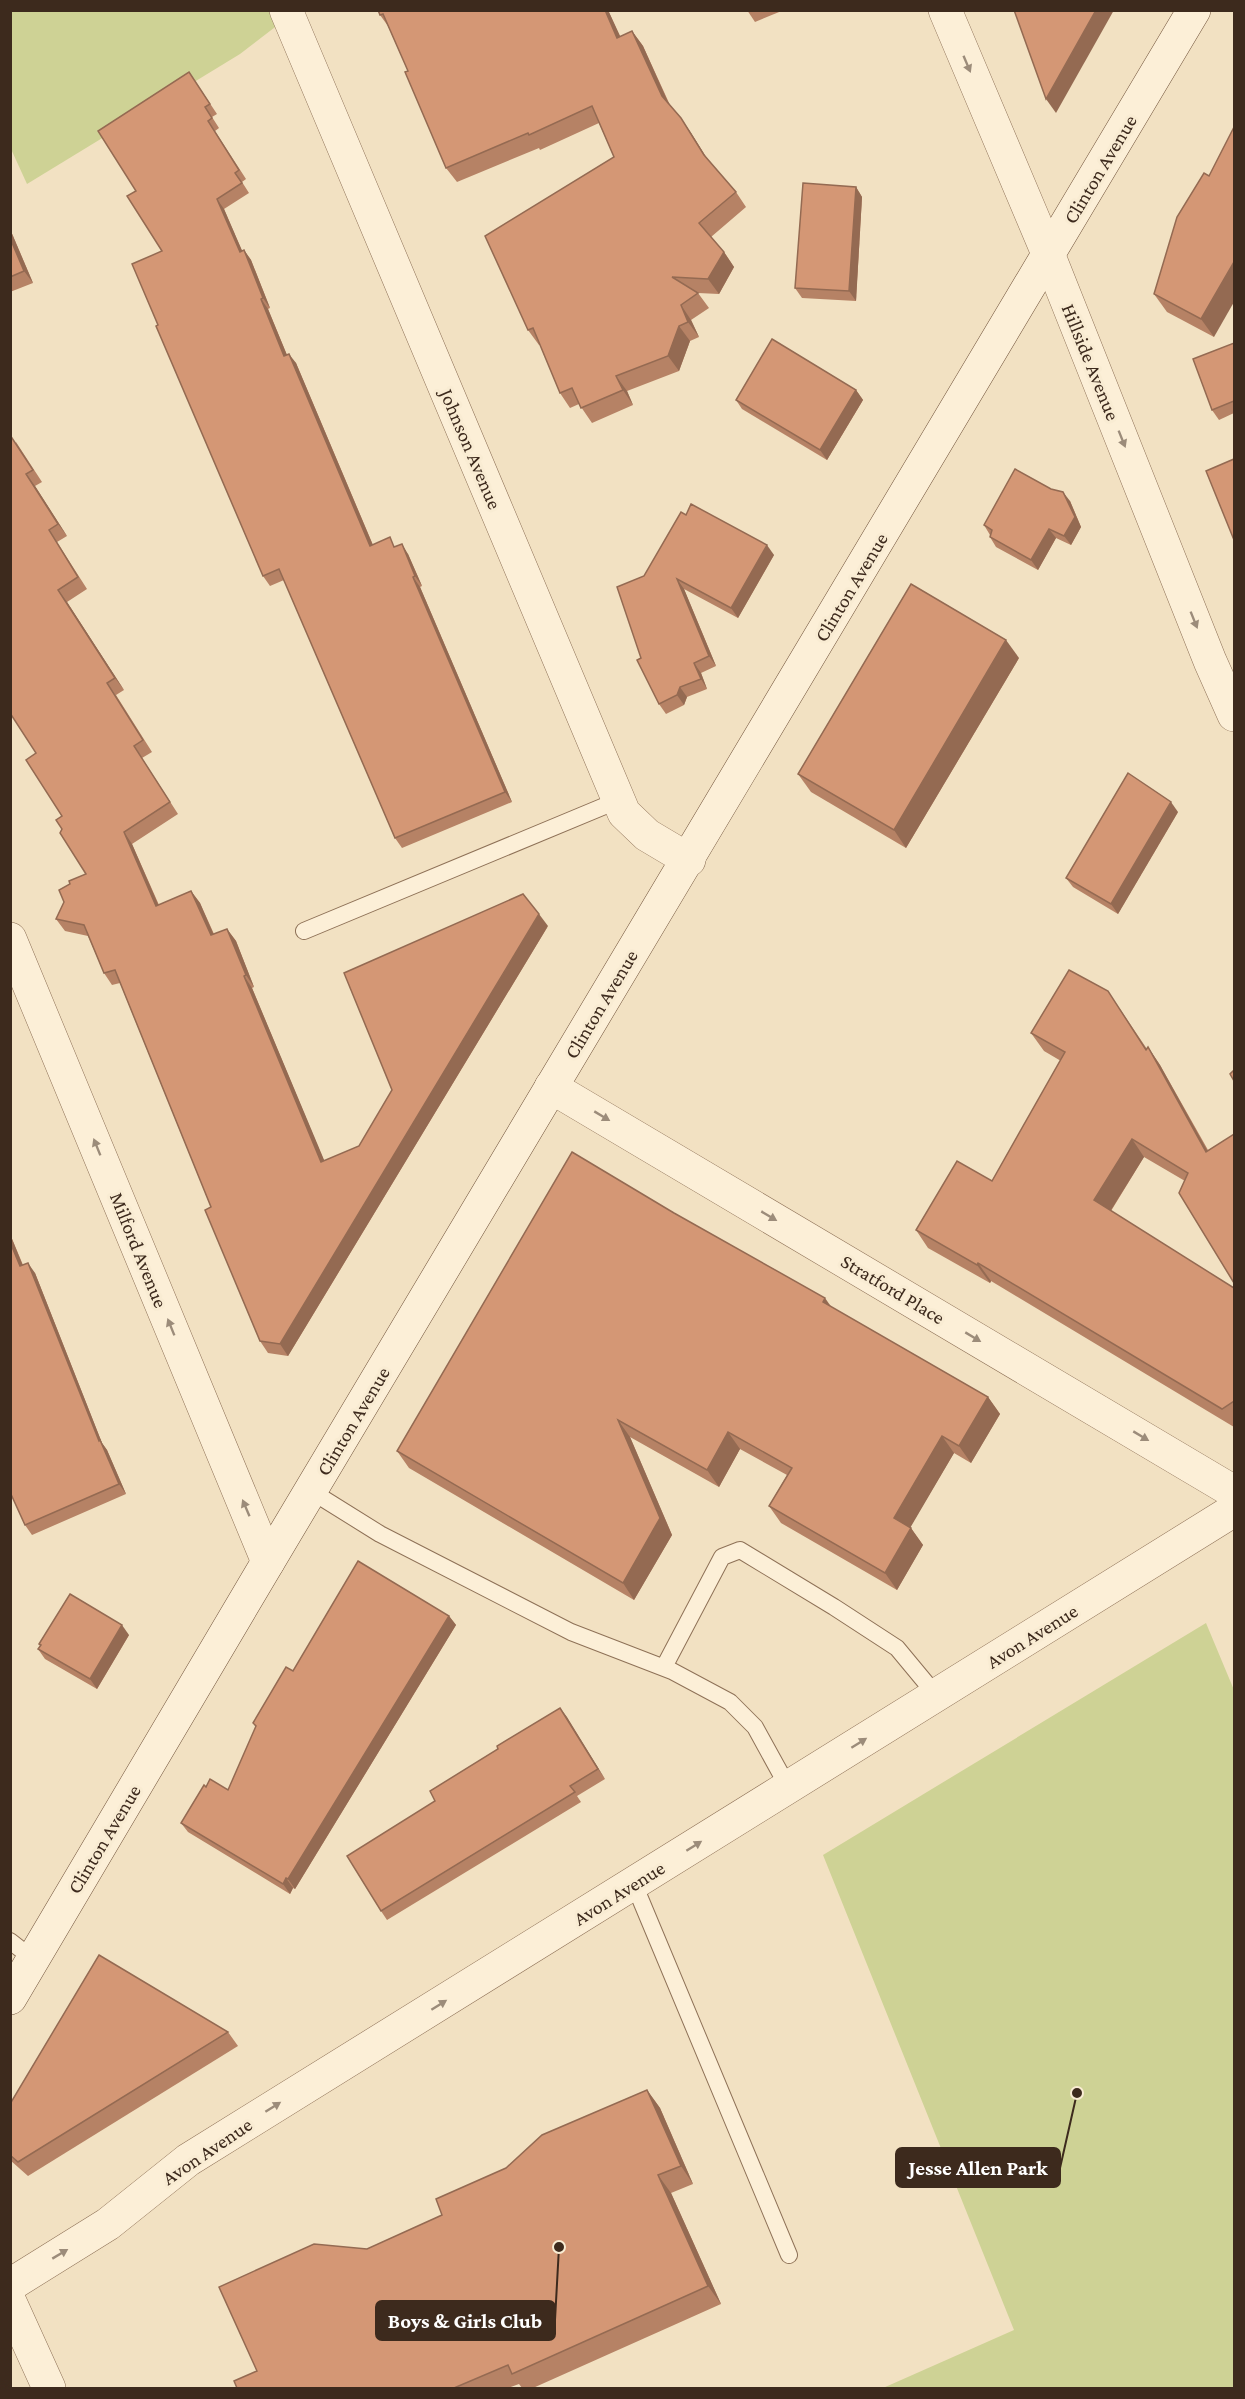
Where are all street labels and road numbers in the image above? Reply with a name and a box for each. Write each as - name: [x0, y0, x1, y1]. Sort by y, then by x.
- street label: Clinton Avenue: [1059, 111, 1141, 227]
- street label: Hillside Avenue: [1058, 300, 1124, 424]
- street label: Johnson Avenue: [434, 384, 506, 513]
- street label: Clinton Avenue: [810, 529, 892, 645]
- street label: Clinton Avenue: [560, 946, 642, 1062]
- street label: Milford Avenue: [106, 1189, 172, 1311]
- street label: Stratford Place: [837, 1249, 949, 1329]
- street label: Clinton Avenue: [312, 1363, 394, 1479]
- street label: Avon Avenue: [982, 1599, 1082, 1673]
- street label: Clinton Avenue: [63, 1781, 145, 1897]
- street label: Avon Avenue: [569, 1856, 669, 1930]
- street label: Avon Avenue: [158, 2113, 256, 2189]

